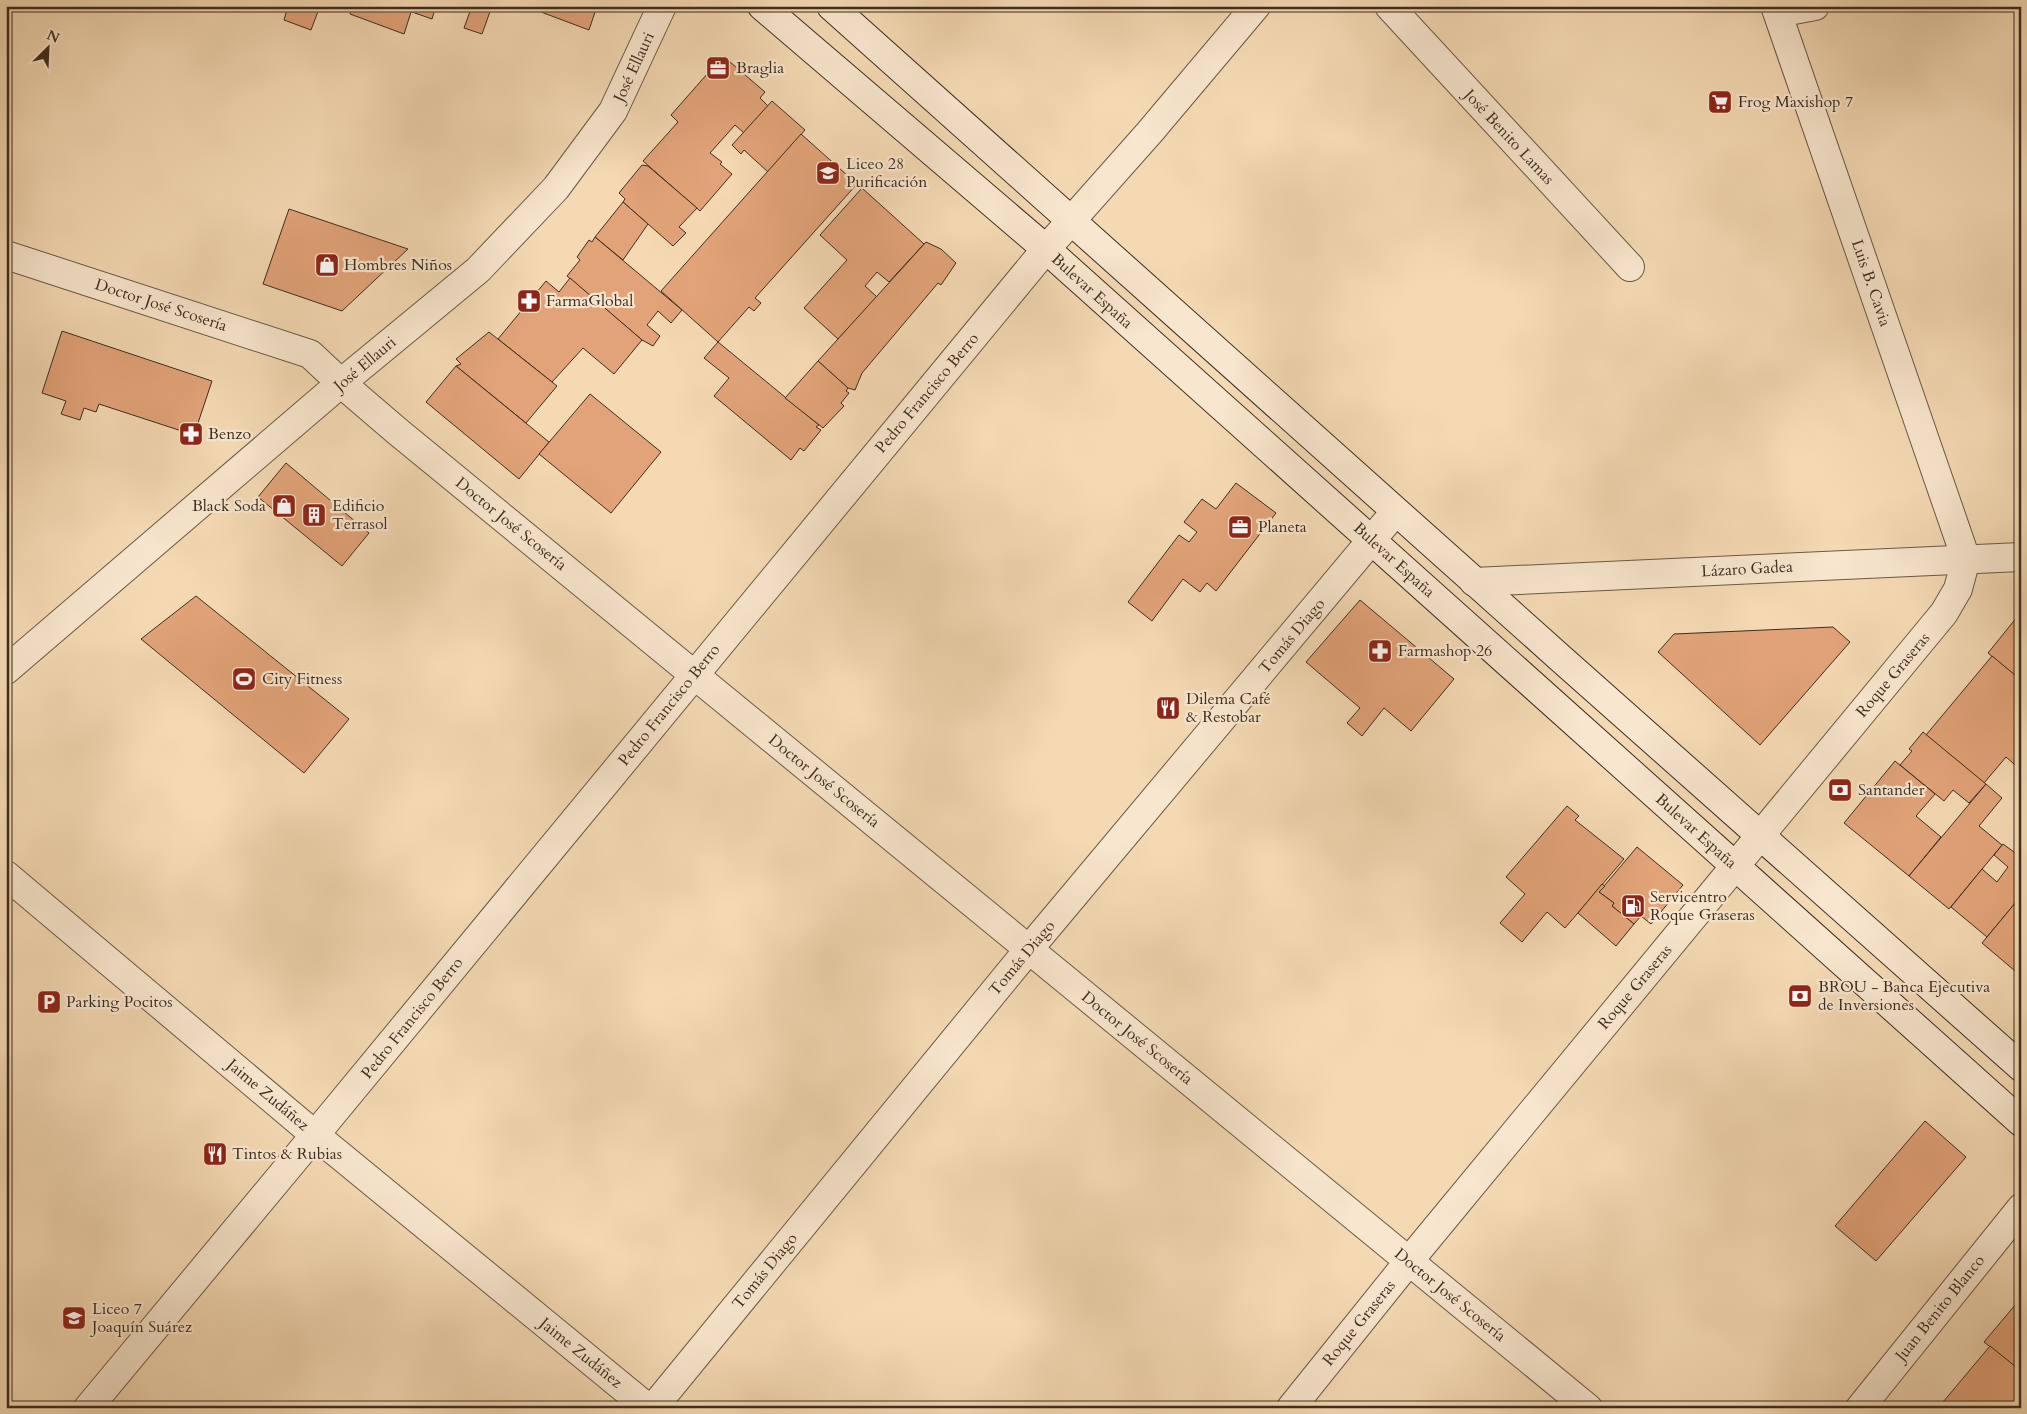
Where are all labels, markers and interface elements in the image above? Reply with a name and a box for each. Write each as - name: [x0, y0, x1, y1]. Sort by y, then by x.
- north arrow: [22, 22, 72, 72]
- text: N: [44, 25, 63, 48]
- street label: José Ellauri: [607, 28, 660, 107]
- office icon: Braglia: [705, 55, 731, 81]
- place label: Braglia: [736, 57, 784, 79]
- street label: José Benito Lamas: [1458, 83, 1559, 190]
- supermarket icon: Frog Maxishop 7: [1707, 89, 1733, 115]
- place label: Frog Maxishop 7: [1738, 91, 1853, 113]
- place label: Liceo 28 Purificación: [846, 153, 927, 193]
- school or university icon: Liceo 28 Purificación: [815, 160, 841, 186]
- street label: Luis B. Cavia: [1846, 237, 1896, 329]
- street label: Bulevar España: [1046, 248, 1138, 334]
- shop icon: Hombres Niños: [314, 252, 340, 278]
- place label: Hombres Niños: [344, 254, 452, 276]
- street label: Doctor José Scosería: [92, 273, 230, 337]
- pharmacy icon: FarmaGlobal: [516, 288, 542, 314]
- place label: FarmaGlobal: [546, 290, 633, 312]
- street label: Pedro Francisco Berro: [870, 328, 984, 458]
- street label: José Ellauri: [328, 331, 401, 398]
- pharmacy icon: Benzo: [178, 421, 204, 447]
- place label: Benzo: [208, 423, 251, 445]
- street label: Doctor José Scosería: [451, 472, 571, 576]
- shop icon: Black Soda: [271, 493, 297, 519]
- place label: Black Soda: [192, 495, 266, 517]
- place label: Edificio Terrasol: [332, 495, 388, 535]
- building icon: Edificio Terrasol: [301, 502, 327, 528]
- office icon: Planeta: [1227, 514, 1253, 540]
- place label: Planeta: [1258, 516, 1307, 538]
- street label: Bulevar España: [1348, 517, 1440, 603]
- street label: Lázaro Gadea: [1701, 556, 1793, 582]
- street label: Tomás Diago: [1254, 593, 1330, 679]
- street label: Roque Graseras: [1851, 628, 1935, 722]
- pharmacy icon: Farmashop 26: [1367, 638, 1393, 664]
- street label: Pedro Francisco Berro: [613, 639, 725, 771]
- place label: Farmashop 26: [1398, 640, 1492, 662]
- sports icon: City Fitness: [231, 666, 257, 692]
- place label: City Fitness: [262, 668, 342, 690]
- place label: Dilema Café & Restobar: [1186, 688, 1271, 728]
- restaurant icon: Dilema Café & Restobar: [1155, 695, 1181, 721]
- street label: Doctor José Scosería: [764, 729, 884, 833]
- bank icon: Santander: [1827, 777, 1853, 803]
- place label: Santander: [1858, 779, 1925, 801]
- street label: Bulevar España: [1650, 788, 1742, 874]
- place label: Servicentro Roque Graseras: [1650, 886, 1755, 926]
- fuel station icon: Servicentro Roque Graseras: [1620, 893, 1646, 919]
- street label: Tomás Diago: [984, 915, 1060, 1001]
- street label: Roque Graseras: [1593, 940, 1677, 1034]
- street label: Pedro Francisco Berro: [356, 952, 468, 1084]
- place label: BROU - Banca Ejecutiva de Inversiones: [1818, 976, 1990, 1016]
- bank icon: BROU - Banca Ejecutiva de Inversiones: [1787, 983, 1813, 1009]
- street label: Doctor José Scosería: [1077, 986, 1197, 1090]
- parking icon: Parking Pocitos: [36, 989, 62, 1015]
- place label: Parking Pocitos: [66, 991, 173, 1013]
- street label: Jaime Zudáñez: [221, 1053, 314, 1136]
- restaurant icon: Tintos & Rubias: [202, 1141, 228, 1167]
- place label: Tintos & Rubias: [232, 1143, 342, 1165]
- street label: Tomás Diago: [727, 1228, 803, 1314]
- street label: Doctor José Scosería: [1390, 1243, 1510, 1347]
- street label: Juan Benito Blanco: [1889, 1250, 1990, 1367]
- street label: Roque Graseras: [1317, 1275, 1401, 1371]
- place label: Liceo 7 Joaquín Suárez: [90, 1298, 192, 1338]
- school or university icon: Liceo 7 Joaquín Suárez: [61, 1305, 87, 1331]
- street label: Jaime Zudáñez: [533, 1311, 627, 1393]

